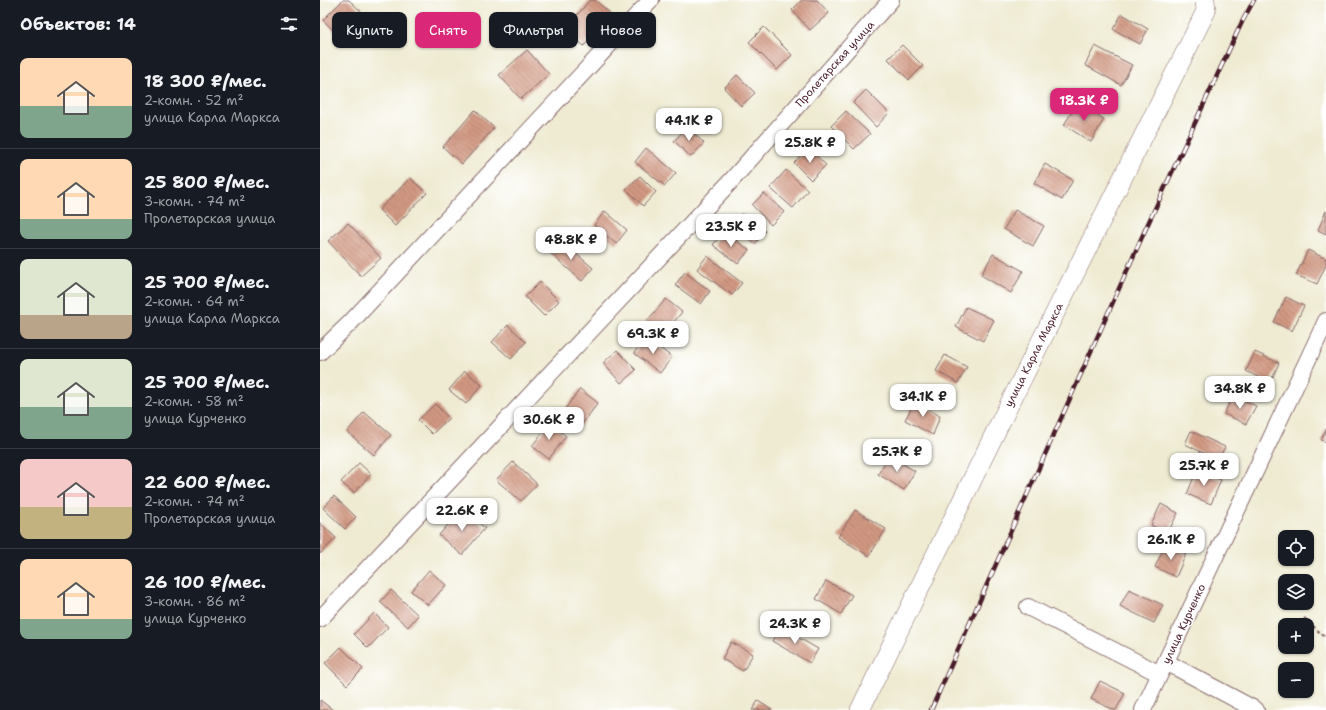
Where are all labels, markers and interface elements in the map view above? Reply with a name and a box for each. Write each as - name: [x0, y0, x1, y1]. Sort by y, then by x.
- chip: Купить: [332, 12, 407, 48]
- chip: Снять: [415, 12, 481, 48]
- chip: Фильтры: [489, 12, 578, 48]
- chip: Новое: [586, 12, 656, 48]
- text: Объектов: 14: [20, 13, 136, 35]
- icon: filters: [278, 13, 300, 35]
- street label: Пролетарская улица: [792, 18, 878, 110]
- text: 18 300 ₽/мес.: [144, 70, 267, 92]
- icon: home: [52, 74, 100, 122]
- pin: 18.3K ₽: [1047, 88, 1121, 122]
- text: 2-комн. · 52 m²: [144, 92, 243, 109]
- text: 18.3K ₽: [1059, 92, 1109, 109]
- pin: 44.1K ₽: [652, 108, 726, 142]
- text: улица Карла Маркса: [144, 109, 280, 126]
- text: 44.1K ₽: [665, 112, 713, 129]
- pin: 25.8K ₽: [773, 130, 847, 164]
- text: 25.8K ₽: [784, 134, 836, 151]
- text: 25 800 ₽/мес.: [144, 171, 270, 193]
- icon: home: [52, 175, 100, 223]
- text: 3-комн. · 74 m²: [144, 193, 245, 210]
- text: Пролетарская улица: [144, 210, 275, 227]
- pin: 23.5K ₽: [694, 214, 768, 248]
- text: 23.5K ₽: [705, 218, 757, 235]
- pin: 48.8K ₽: [534, 227, 608, 261]
- text: 48.8K ₽: [545, 231, 597, 248]
- text: 25 700 ₽/мес.: [144, 271, 270, 293]
- icon: home: [52, 275, 100, 323]
- text: 2-комн. · 64 m²: [144, 293, 245, 310]
- street label: улица Карла Маркса: [1001, 300, 1067, 410]
- text: улица Карла Маркса: [144, 310, 280, 327]
- pin: 69.3K ₽: [616, 321, 690, 355]
- text: 69.3K ₽: [627, 325, 679, 342]
- text: 25 700 ₽/мес.: [144, 371, 270, 393]
- icon: home: [52, 375, 100, 423]
- pin: 34.8K ₽: [1203, 376, 1277, 410]
- text: 34.8K ₽: [1214, 380, 1266, 397]
- pin: 34.1K ₽: [886, 384, 960, 418]
- text: 34.1K ₽: [899, 388, 947, 405]
- text: 2-комн. · 58 m²: [144, 393, 244, 410]
- pin: 30.6K ₽: [512, 407, 586, 441]
- text: улица Курченко: [144, 410, 246, 427]
- text: 30.6K ₽: [523, 411, 575, 428]
- pin: 25.7K ₽: [860, 439, 934, 473]
- text: 25.7K ₽: [872, 443, 922, 460]
- pin: 25.7K ₽: [1167, 453, 1241, 487]
- text: 25.7K ₽: [1179, 457, 1229, 474]
- text: 22 600 ₽/мес.: [144, 471, 271, 493]
- icon: home: [52, 475, 100, 523]
- text: 2-комн. · 74 m²: [144, 493, 245, 510]
- pin: 22.6K ₽: [425, 498, 499, 532]
- text: 22.6K ₽: [436, 502, 488, 519]
- text: Пролетарская улица: [144, 510, 275, 527]
- pin: 26.1K ₽: [1134, 527, 1208, 561]
- map controls: [1278, 530, 1314, 698]
- button: locate: [1278, 530, 1314, 566]
- text: 26.1K ₽: [1147, 531, 1195, 548]
- text: 26 100 ₽/мес.: [144, 571, 266, 593]
- button: layers: [1278, 574, 1314, 610]
- icon: home: [52, 575, 100, 623]
- street label: улица Курченко: [1159, 581, 1209, 666]
- text: 3-комн. · 86 m²: [144, 593, 246, 610]
- text: улица Курченко: [144, 610, 246, 627]
- pin: 24.3K ₽: [758, 611, 832, 645]
- text: 24.3K ₽: [769, 615, 821, 632]
- button: +: [1278, 618, 1314, 654]
- button: −: [1278, 662, 1314, 698]

